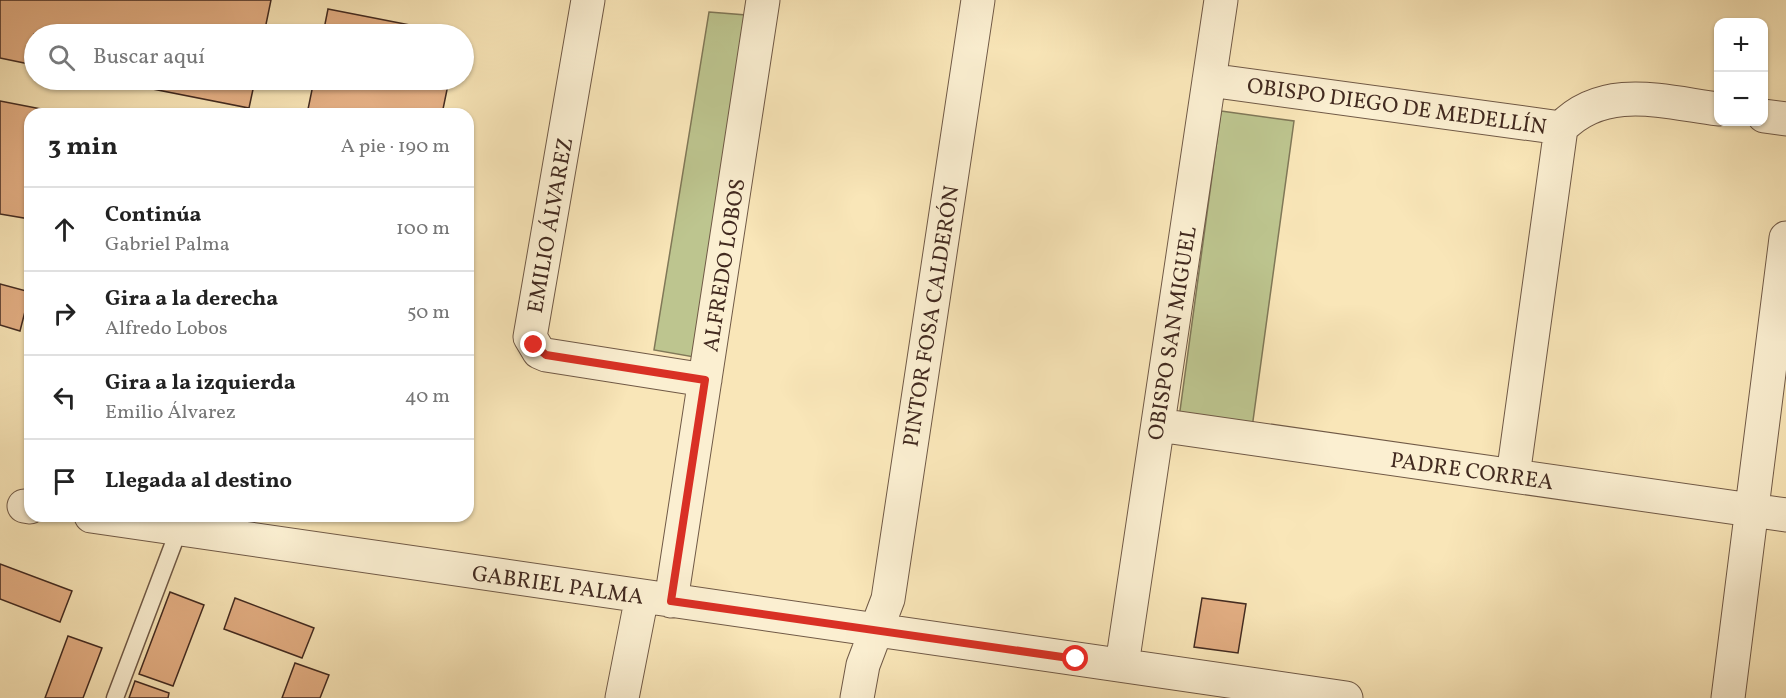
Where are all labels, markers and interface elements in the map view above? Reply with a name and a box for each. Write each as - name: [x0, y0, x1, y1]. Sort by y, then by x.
- map controls: [1714, 18, 1768, 126]
- button: +: [1714, 18, 1768, 72]
- search box: [24, 24, 474, 90]
- icon: search: [45, 41, 78, 74]
- text: Buscar aquí: [93, 42, 205, 73]
- street label: OBISPO DIEGO DE MEDELLÍN: [1245, 71, 1548, 144]
- button: −: [1714, 72, 1768, 126]
- text: 3 min: [48, 129, 118, 165]
- text: A pie · 190 m: [341, 133, 450, 161]
- street label: EMILIO ÁLVAREZ: [521, 135, 582, 316]
- street label: ALFREDO LOBOS: [696, 176, 754, 354]
- street label: PINTOR FOSA CALDERÓN: [897, 184, 968, 449]
- text: Continúa: [105, 200, 202, 231]
- icon: ahead: [48, 213, 81, 246]
- text: 100 m: [396, 215, 450, 243]
- street label: OBISPO SAN MIGUEL: [1141, 224, 1206, 443]
- text: Gabriel Palma: [105, 231, 230, 259]
- text: Gira a la derecha: [105, 284, 278, 315]
- icon: right: [48, 297, 81, 330]
- text: 50 m: [407, 299, 450, 327]
- text: Alfredo Lobos: [105, 315, 227, 343]
- route end: [520, 331, 546, 357]
- text: Gira a la izquierda: [105, 368, 296, 399]
- icon: left: [48, 381, 81, 414]
- text: 40 m: [405, 383, 450, 411]
- text: Emilio Álvarez: [105, 399, 236, 427]
- street label: PADRE CORREA: [1388, 446, 1555, 499]
- icon: arrive: [48, 465, 81, 498]
- text: Llegada al destino: [105, 466, 292, 497]
- street label: GABRIEL PALMA: [470, 559, 645, 614]
- route start: [1062, 645, 1088, 671]

